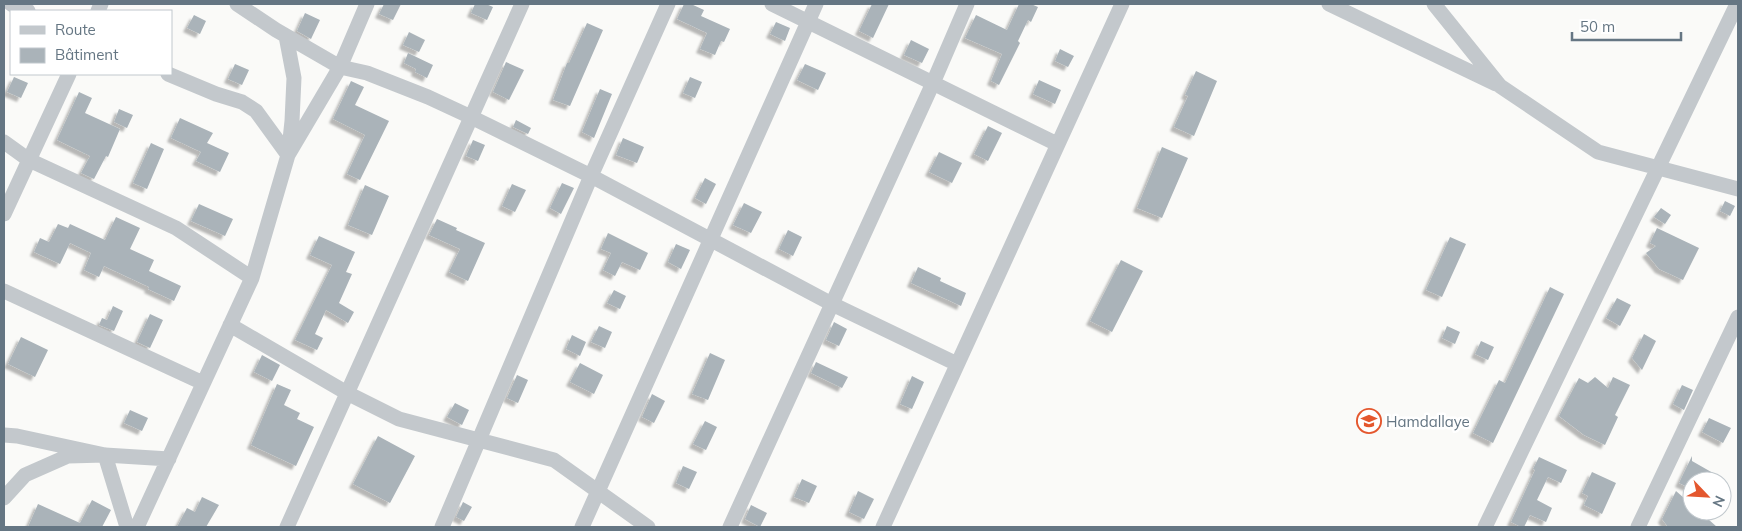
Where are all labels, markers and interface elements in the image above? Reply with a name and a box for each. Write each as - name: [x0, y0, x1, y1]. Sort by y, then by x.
- legend: [10, 10, 172, 75]
- scale bar: [1572, 10, 1681, 42]
- text: 50 m: [1580, 17, 1615, 36]
- text: Route: [55, 20, 96, 39]
- text: Bâtiment: [55, 45, 118, 64]
- school or university icon: Hamdallaye: [1356, 408, 1382, 434]
- place label: Hamdallaye: [1386, 412, 1470, 431]
- north arrow: [1682, 471, 1732, 521]
- text: N: [1708, 493, 1729, 510]

